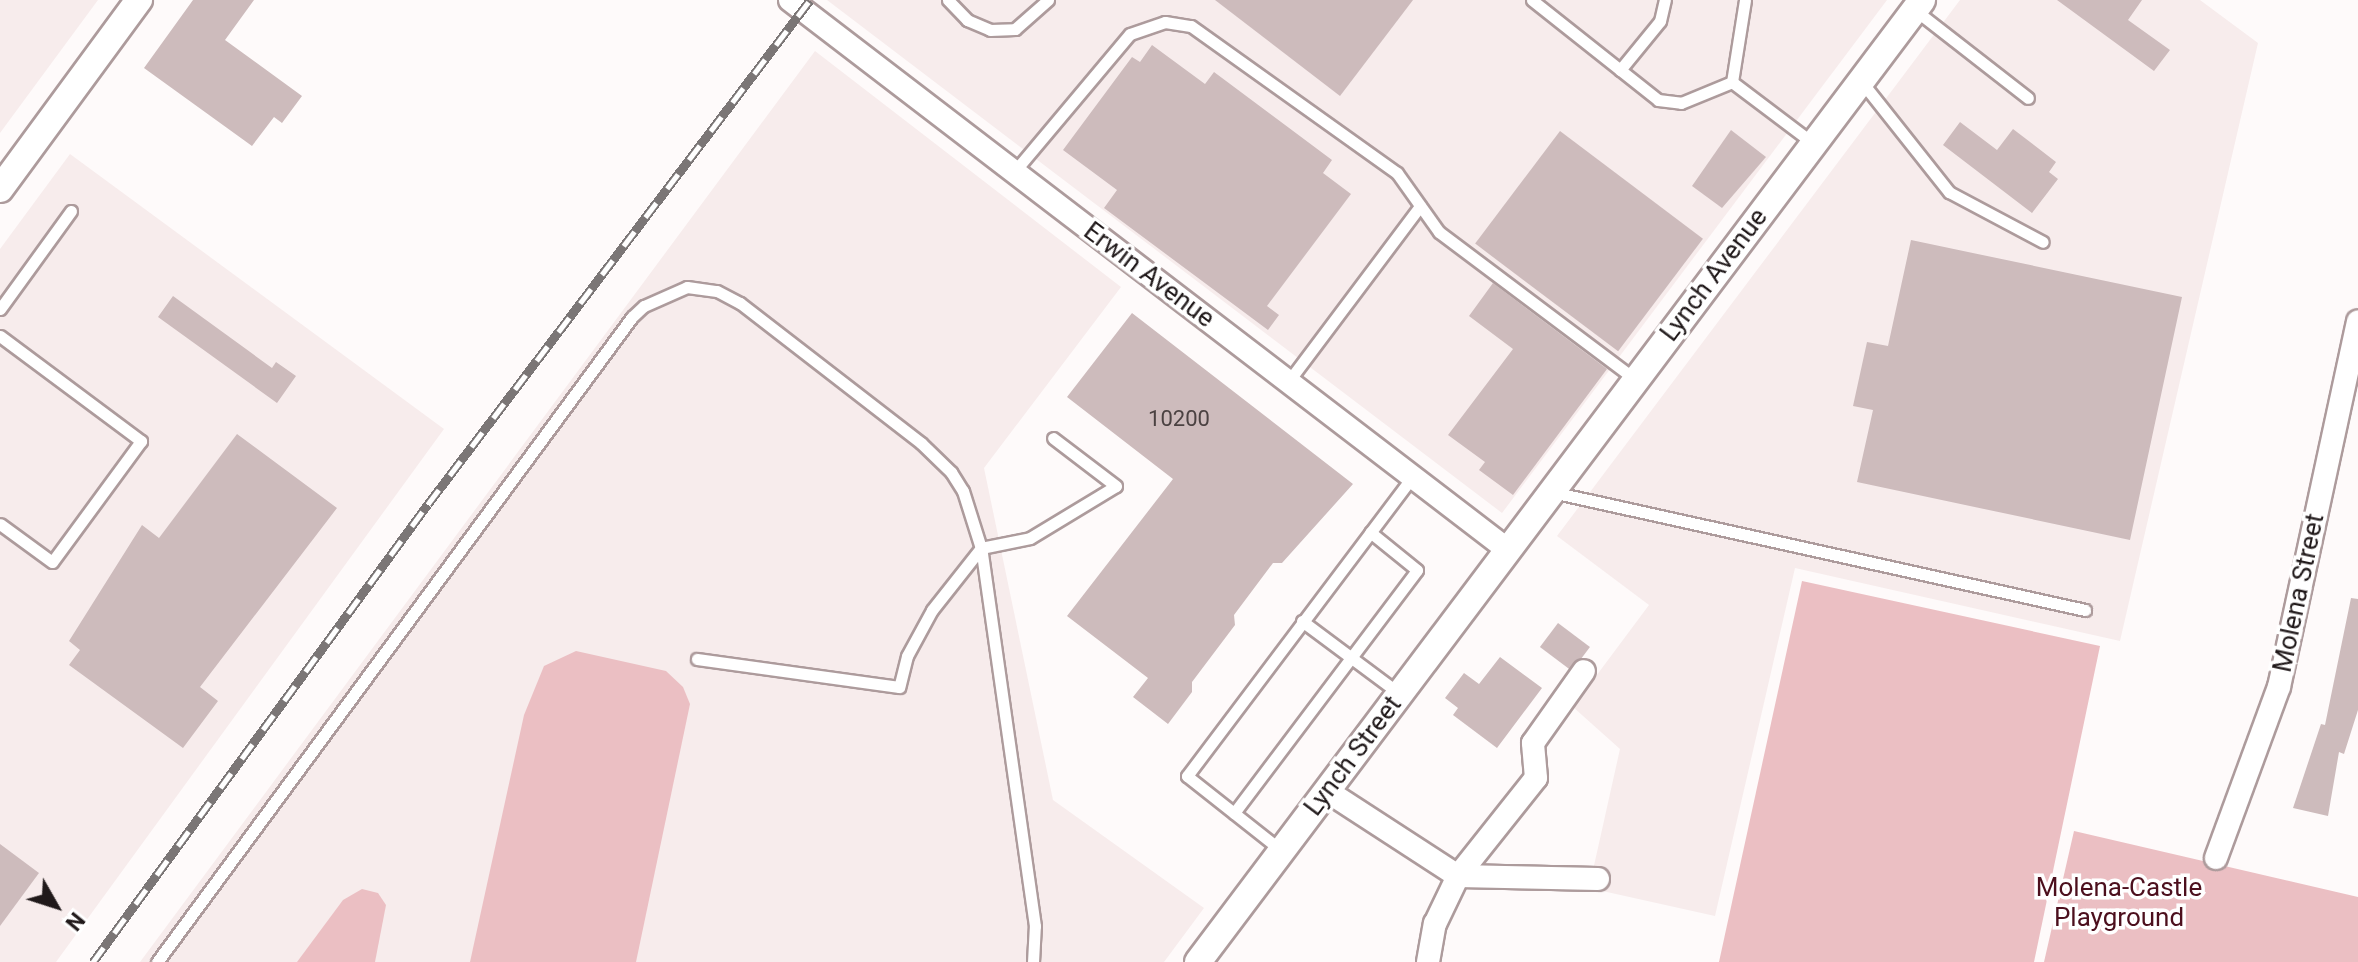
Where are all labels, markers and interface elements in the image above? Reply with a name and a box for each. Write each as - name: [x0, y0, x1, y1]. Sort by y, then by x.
- street label: Lynch Avenue: [1654, 202, 1774, 348]
- street label: Erwin Avenue: [1078, 216, 1220, 334]
- house number: 10200: [1148, 406, 1210, 432]
- street label: Molena Street: [2267, 511, 2331, 675]
- street label: Lynch Street: [1298, 690, 1408, 822]
- north arrow: [16, 866, 96, 946]
- park label: Molena-Castle Playground: [2036, 872, 2202, 934]
- text: N: [60, 908, 90, 935]

